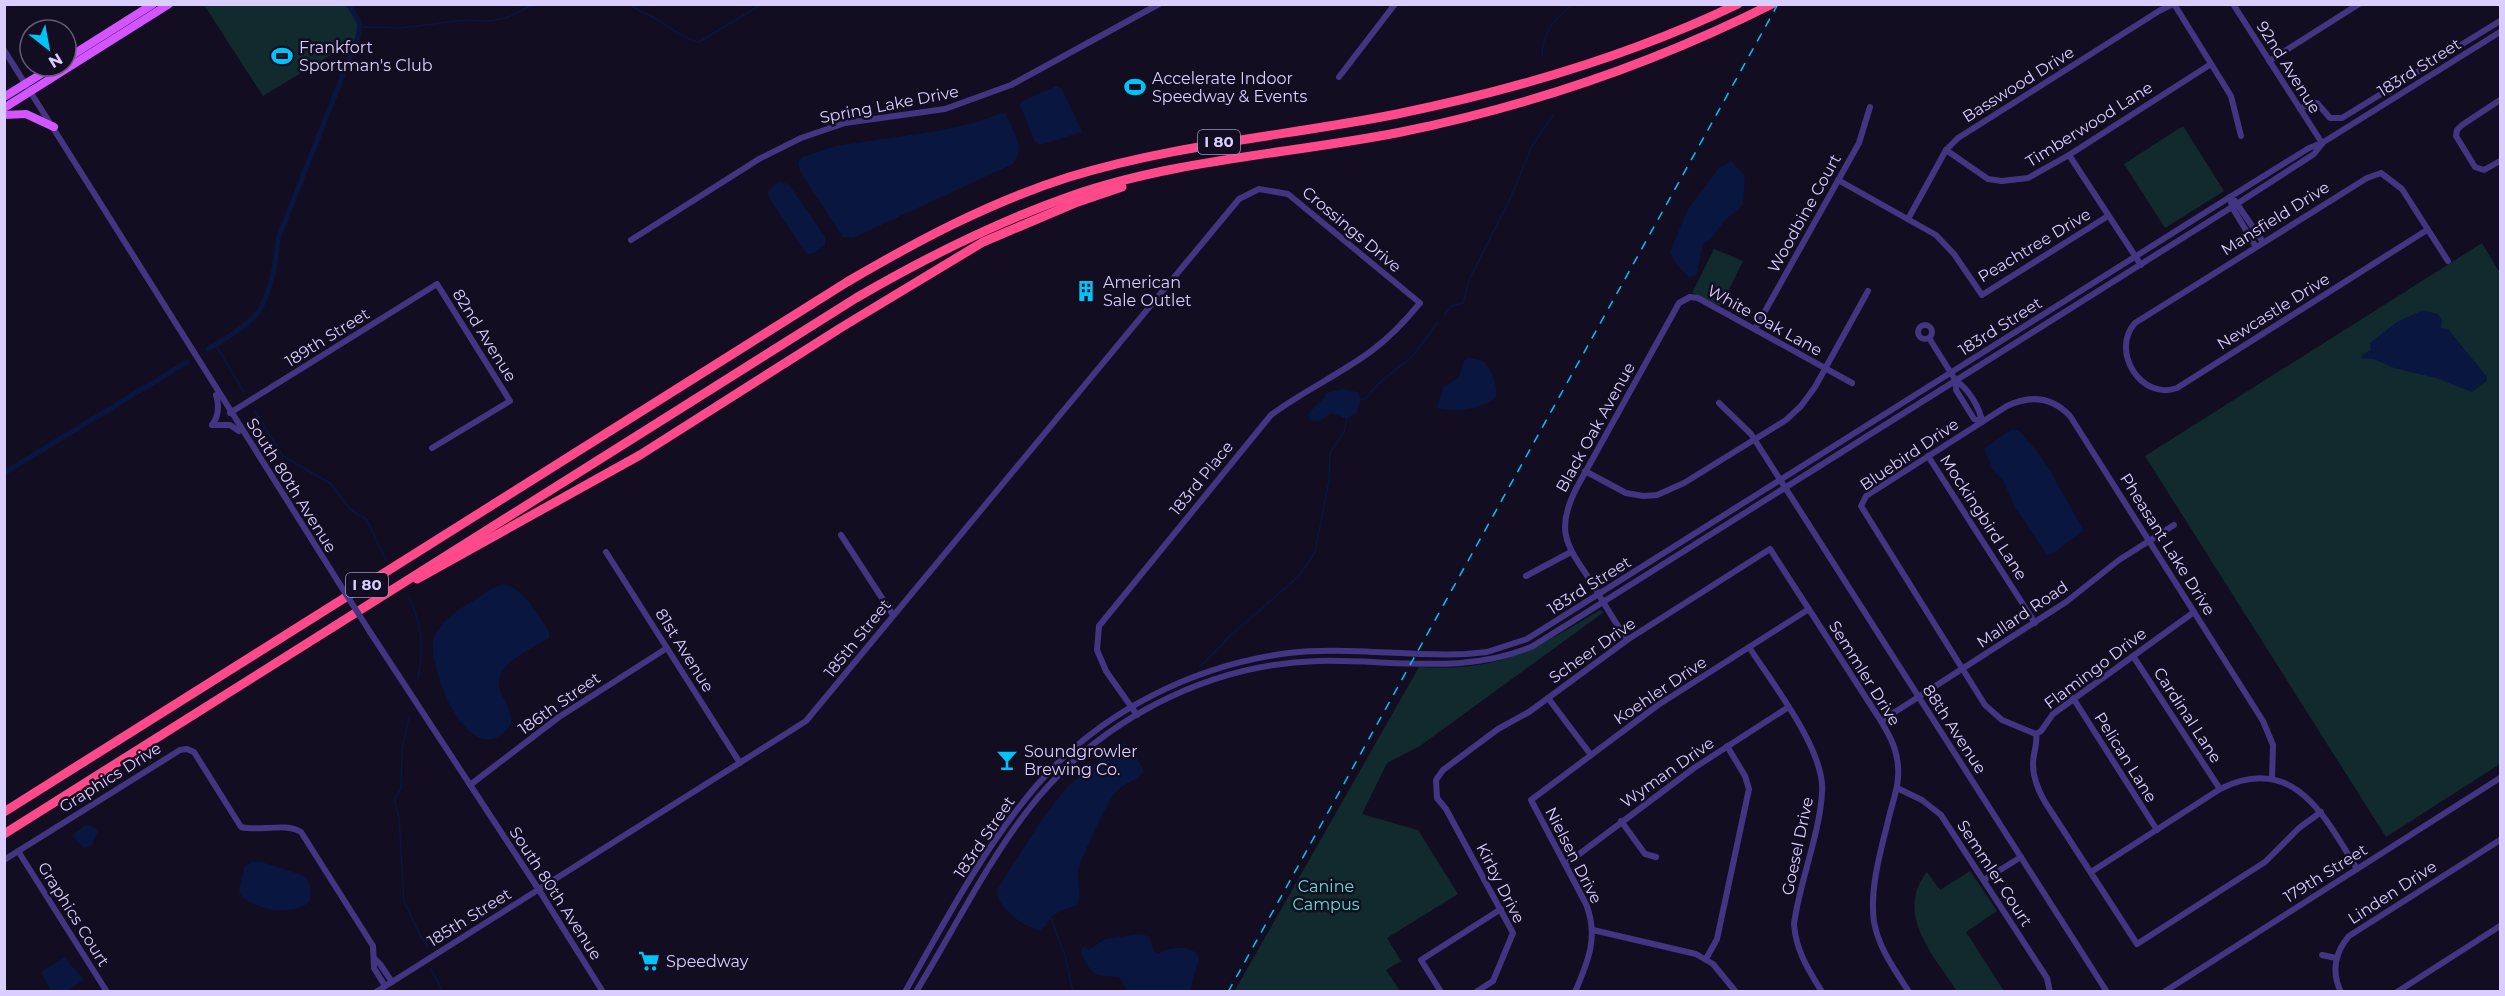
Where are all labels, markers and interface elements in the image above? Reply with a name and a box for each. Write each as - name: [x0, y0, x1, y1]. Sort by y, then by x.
- north arrow: [18, 18, 78, 78]
- street label: 92nd Avenue: [2253, 18, 2324, 117]
- street label: 183rd Street: [2374, 34, 2465, 101]
- place label: Frankfort Sportman's Club: [299, 38, 433, 75]
- street label: Basswood Drive: [1959, 43, 2077, 126]
- sports icon: Frankfort Sportman's Club: [270, 44, 294, 68]
- text: N: [45, 49, 66, 72]
- place label: Accelerate Indoor Speedway & Events: [1152, 69, 1307, 106]
- sports icon: Accelerate Indoor Speedway & Events: [1123, 75, 1147, 99]
- street label: Timberwood Lane: [2022, 78, 2156, 171]
- street label: Spring Lake Drive: [818, 82, 960, 127]
- road number: I 80: [1198, 130, 1240, 154]
- street label: Woodbine Court: [1764, 150, 1845, 276]
- street label: Mansfield Drive: [2218, 178, 2333, 259]
- street label: Crossings Drive: [1298, 183, 1405, 276]
- street label: Peachtree Drive: [1975, 204, 2094, 287]
- street label: Newcastle Drive: [2213, 269, 2333, 354]
- place label: American Sale Outlet: [1103, 273, 1192, 310]
- building icon: American Sale Outlet: [1074, 279, 1098, 303]
- street label: White Oak Lane: [1704, 281, 1826, 360]
- street label: 82nd Avenue: [449, 285, 521, 385]
- street label: 183rd Street: [1955, 293, 2046, 360]
- street label: 189th Street: [282, 304, 373, 371]
- street label: Black Oak Avenue: [1552, 359, 1639, 495]
- street label: Bluebird Drive: [1856, 414, 1962, 494]
- street label: South 80th Avenue: [242, 415, 341, 556]
- street label: 183rd Place: [1166, 437, 1237, 519]
- street label: Mockingbird Lane: [1936, 451, 2031, 583]
- street label: Pheasant Lake Drive: [2116, 470, 2219, 619]
- street label: 183rd Street: [1544, 552, 1635, 619]
- road number: I 80: [346, 573, 388, 597]
- street label: Mallard Road: [1973, 577, 2071, 652]
- street label: 185th Street: [820, 595, 895, 681]
- street label: 81st Avenue: [651, 605, 718, 696]
- street label: Scheer Drive: [1545, 614, 1639, 687]
- street label: Semmler Drive: [1825, 617, 1904, 729]
- street label: Flamingo Drive: [2040, 624, 2150, 713]
- street label: Koehler Drive: [1610, 652, 1710, 728]
- street label: Cardinal Lane: [2150, 664, 2226, 767]
- street label: 186th Street: [515, 668, 604, 739]
- street label: 88th Avenue: [1919, 681, 1990, 777]
- street label: Pelican Lane: [2090, 709, 2161, 806]
- street label: Wyman Drive: [1617, 733, 1718, 812]
- street label: Graphics Drive: [56, 739, 165, 816]
- place label: Soundgrowler Brewing Co.: [1024, 742, 1138, 779]
- bar icon: Soundgrowler Brewing Co.: [995, 748, 1019, 772]
- street label: 183rd Street: [950, 792, 1019, 882]
- street label: Goesel Drive: [1778, 795, 1817, 897]
- street label: Nielsen Drive: [1541, 804, 1606, 907]
- street label: Semmler Court: [1953, 817, 2036, 930]
- street label: South 80th Avenue: [505, 823, 606, 963]
- street label: Kirby Drive: [1472, 840, 1529, 926]
- street label: 179th Street: [2280, 840, 2371, 907]
- street label: Linden Drive: [2344, 857, 2440, 928]
- street label: Graphics Court: [34, 859, 114, 970]
- park label: Canine Campus: [1292, 877, 1360, 914]
- street label: 185th Street: [424, 884, 515, 951]
- supermarket icon: Speedway: [637, 949, 661, 973]
- place label: Speedway: [666, 952, 749, 971]

